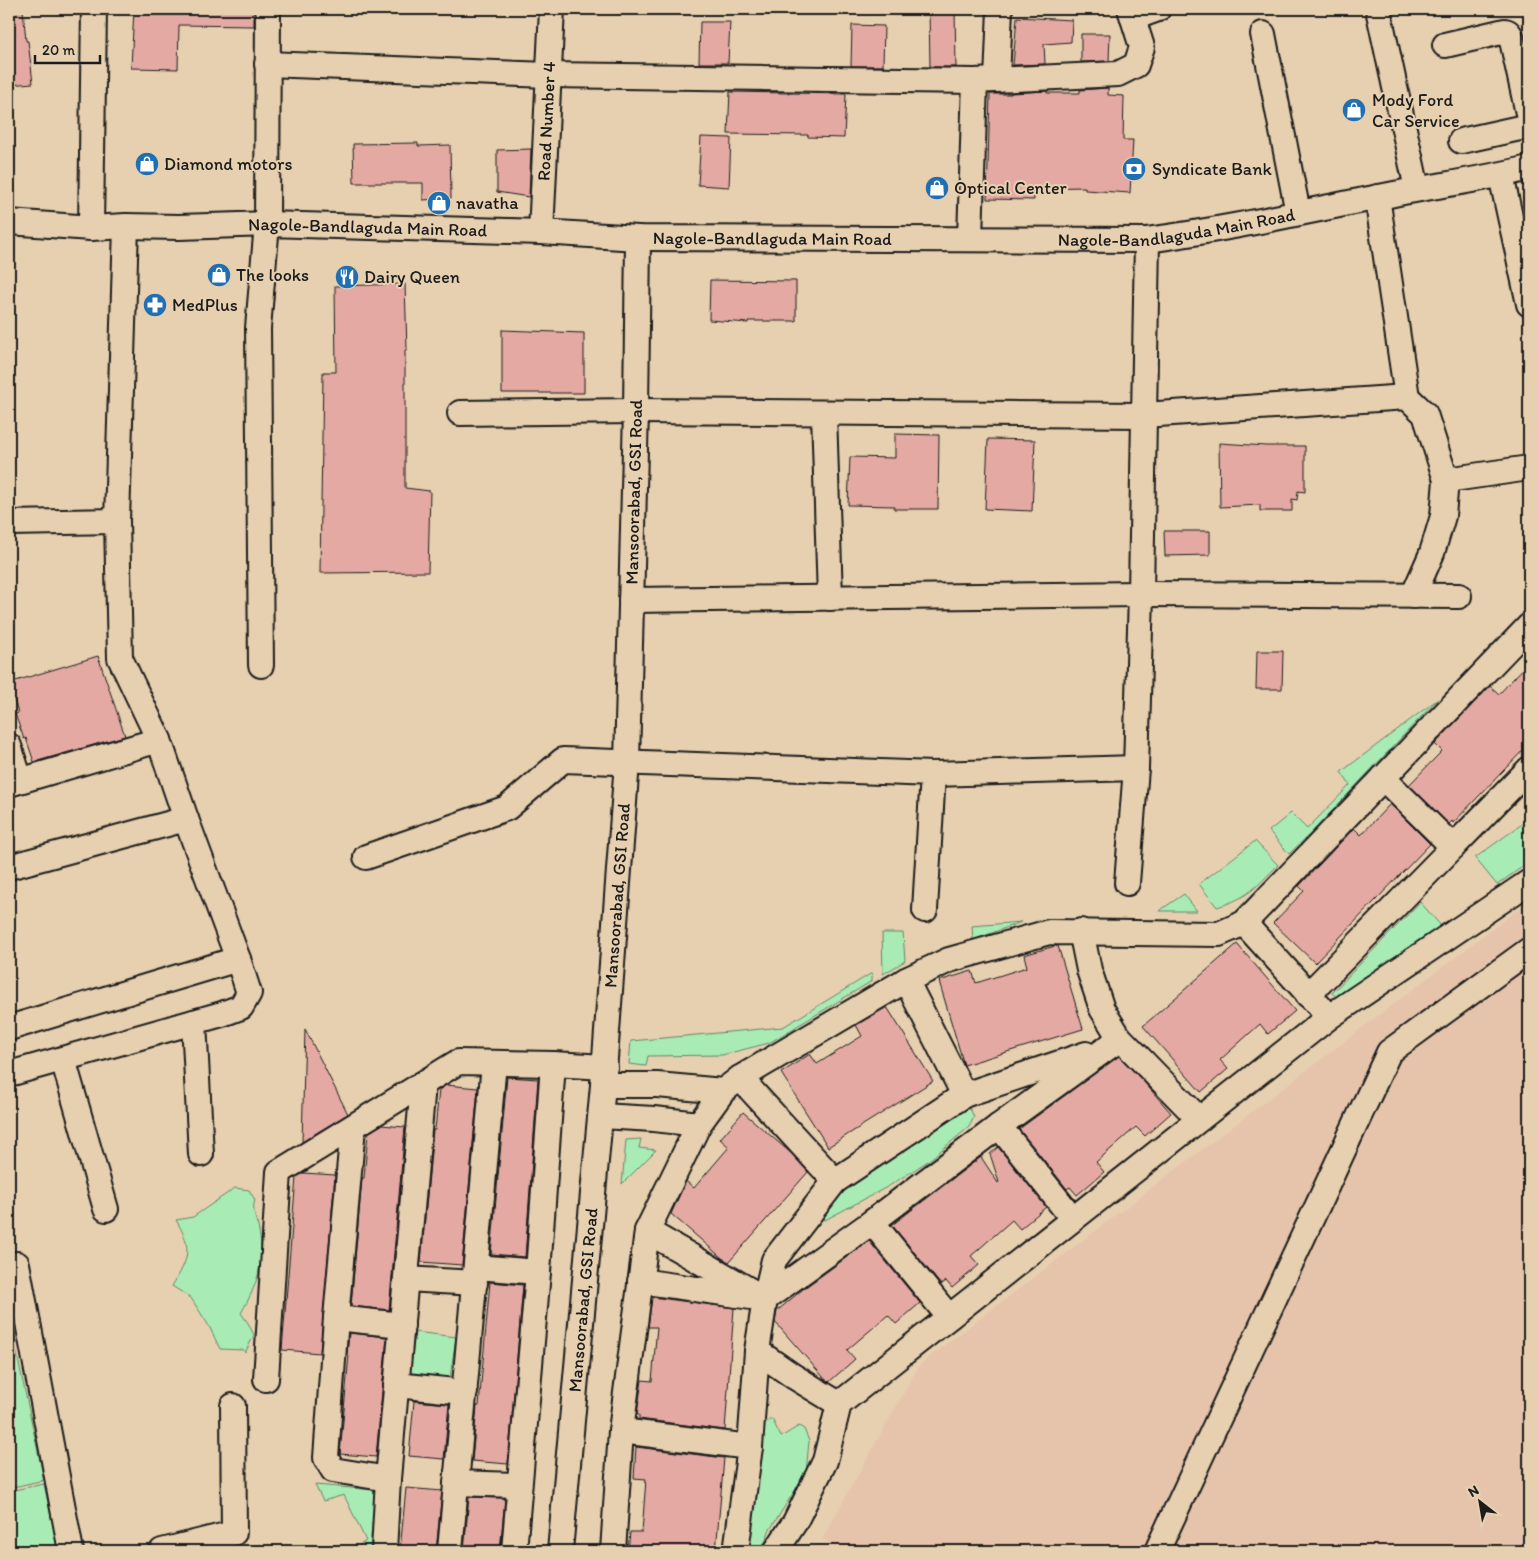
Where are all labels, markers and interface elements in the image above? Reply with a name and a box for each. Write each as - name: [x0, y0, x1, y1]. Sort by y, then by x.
- scale bar: [35, 32, 100, 64]
- text: 20 m: [42, 41, 76, 59]
- street label: Road Number 4: [533, 61, 560, 181]
- place label: Mody Ford Car Service: [1372, 89, 1460, 132]
- shop icon: Mody Ford Car Service: [1341, 97, 1367, 123]
- shop icon: Diamond motors: [134, 151, 160, 177]
- place label: Diamond motors: [164, 153, 292, 175]
- bank icon: Syndicate Bank: [1121, 156, 1147, 182]
- place label: Syndicate Bank: [1152, 158, 1272, 180]
- shop icon: Optical Center: [924, 175, 950, 201]
- place label: Optical Center: [954, 177, 1068, 199]
- shop icon: navatha: [426, 190, 452, 216]
- place label: navatha: [456, 192, 519, 214]
- street label: Nagole-Bandlaguda Main Road: [1058, 203, 1297, 251]
- street label: Nagole-Bandlaguda Main Road: [248, 213, 488, 241]
- street label: Nagole-Bandlaguda Main Road: [653, 227, 892, 250]
- shop icon: The looks: [206, 262, 232, 288]
- place label: The looks: [236, 264, 309, 286]
- restaurant icon: Dairy Queen: [334, 264, 360, 290]
- place label: Dairy Queen: [364, 266, 460, 288]
- pharmacy icon: MedPlus: [142, 292, 168, 318]
- place label: MedPlus: [172, 294, 238, 316]
- street label: Mansoorabad, GSI Road: [621, 399, 647, 585]
- street label: Mansoorabad, GSI Road: [599, 802, 635, 989]
- street label: Mansoorabad, GSI Road: [564, 1207, 603, 1393]
- north arrow: [1456, 1478, 1506, 1528]
- text: N: [1465, 1482, 1482, 1501]

